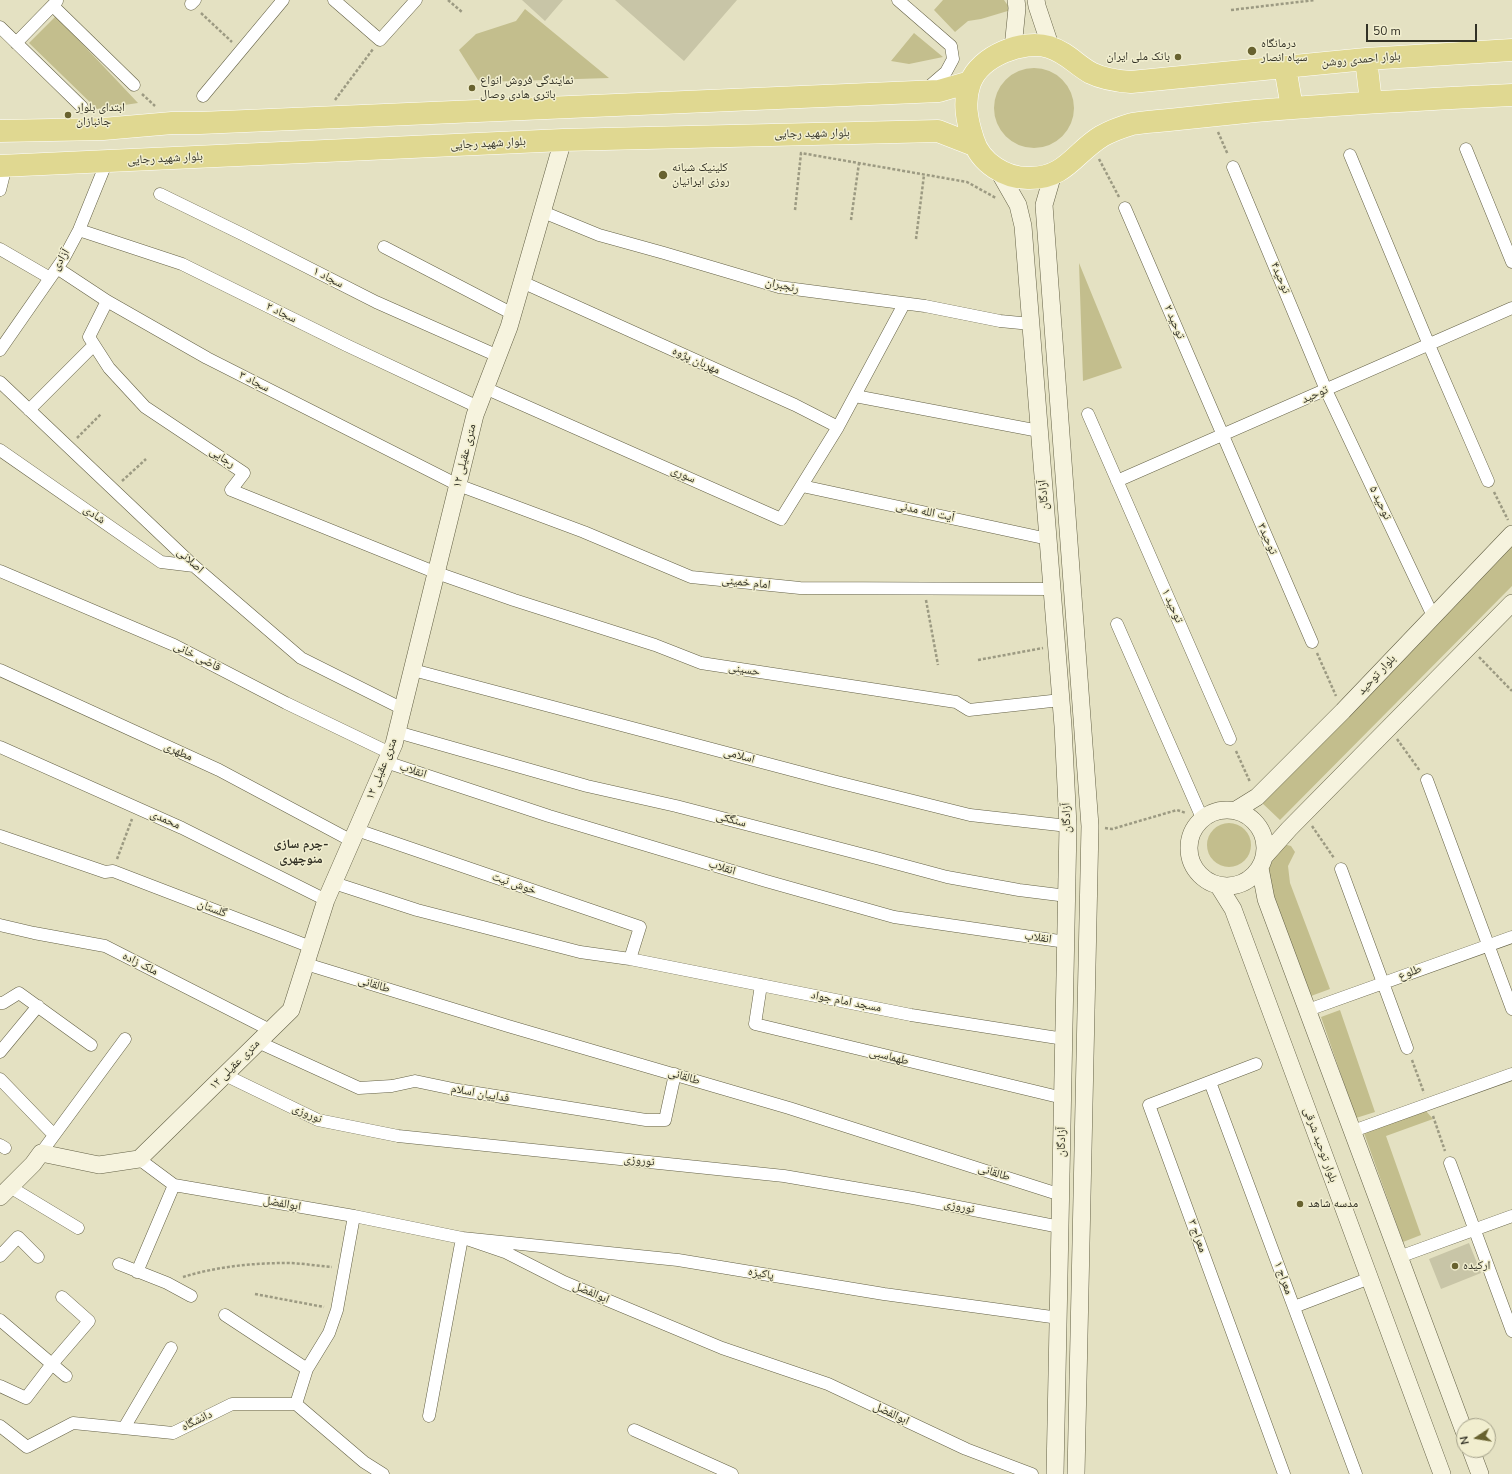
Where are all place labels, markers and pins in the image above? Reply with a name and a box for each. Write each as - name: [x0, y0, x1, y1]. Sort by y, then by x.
- place label: درمانگاه سپاه انصار: [1261, 37, 1307, 65]
- marker: درمانگاه سپاه انصار: [1246, 45, 1258, 57]
- place label: بانک ملی ایران: [1107, 50, 1170, 64]
- marker: بانک ملی ایران: [1173, 52, 1183, 62]
- place label: نمایندگی فروش انواع باتری هادی وصال: [480, 74, 574, 102]
- marker: نمایندگی فروش انواع باتری هادی وصال: [467, 83, 477, 93]
- place label: ابتدای بلوار جانبازان: [76, 101, 125, 129]
- marker: ابتدای بلوار جانبازان: [63, 110, 73, 120]
- place label: کلینیک شبانه روزی ایرانیان: [672, 161, 730, 189]
- marker: کلینیک شبانه روزی ایرانیان: [657, 169, 669, 181]
- place label: مدسه شاهد: [1308, 1197, 1358, 1211]
- marker: مدسه شاهد: [1295, 1199, 1305, 1209]
- place label: ارکیده: [1463, 1259, 1490, 1273]
- marker: ارکیده: [1450, 1261, 1460, 1271]

